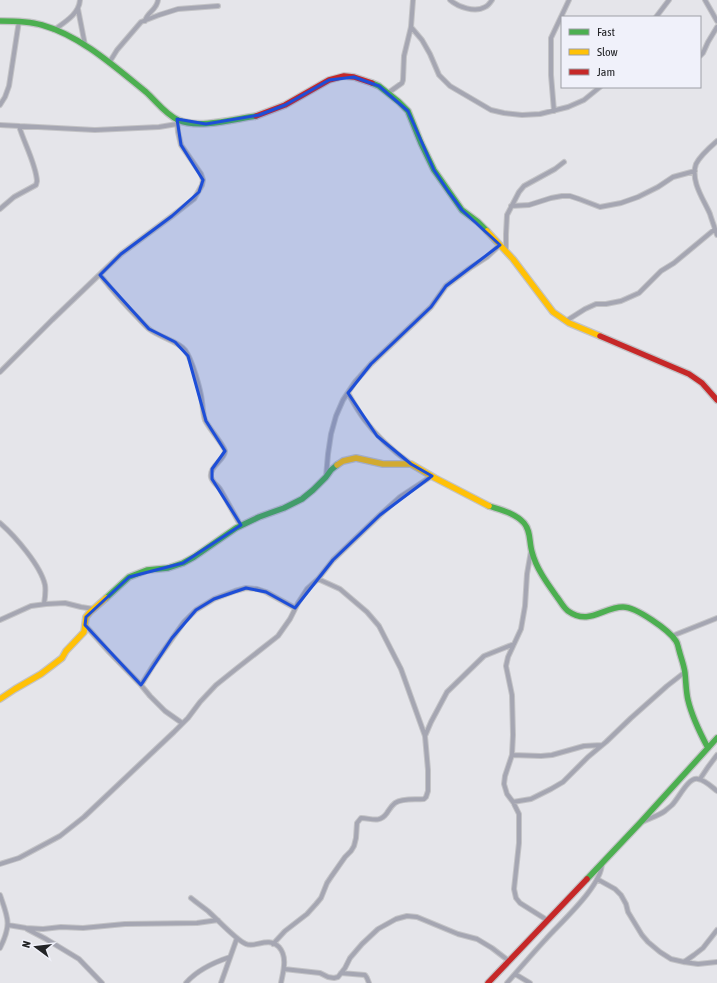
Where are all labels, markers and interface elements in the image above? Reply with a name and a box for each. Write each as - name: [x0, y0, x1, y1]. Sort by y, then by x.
- legend: [561, 16, 701, 88]
- text: Fast: [597, 25, 615, 39]
- text: Slow: [597, 45, 618, 59]
- text: Jam: [597, 65, 615, 79]
- north arrow: [16, 927, 56, 967]
- text: N: [20, 940, 33, 949]

